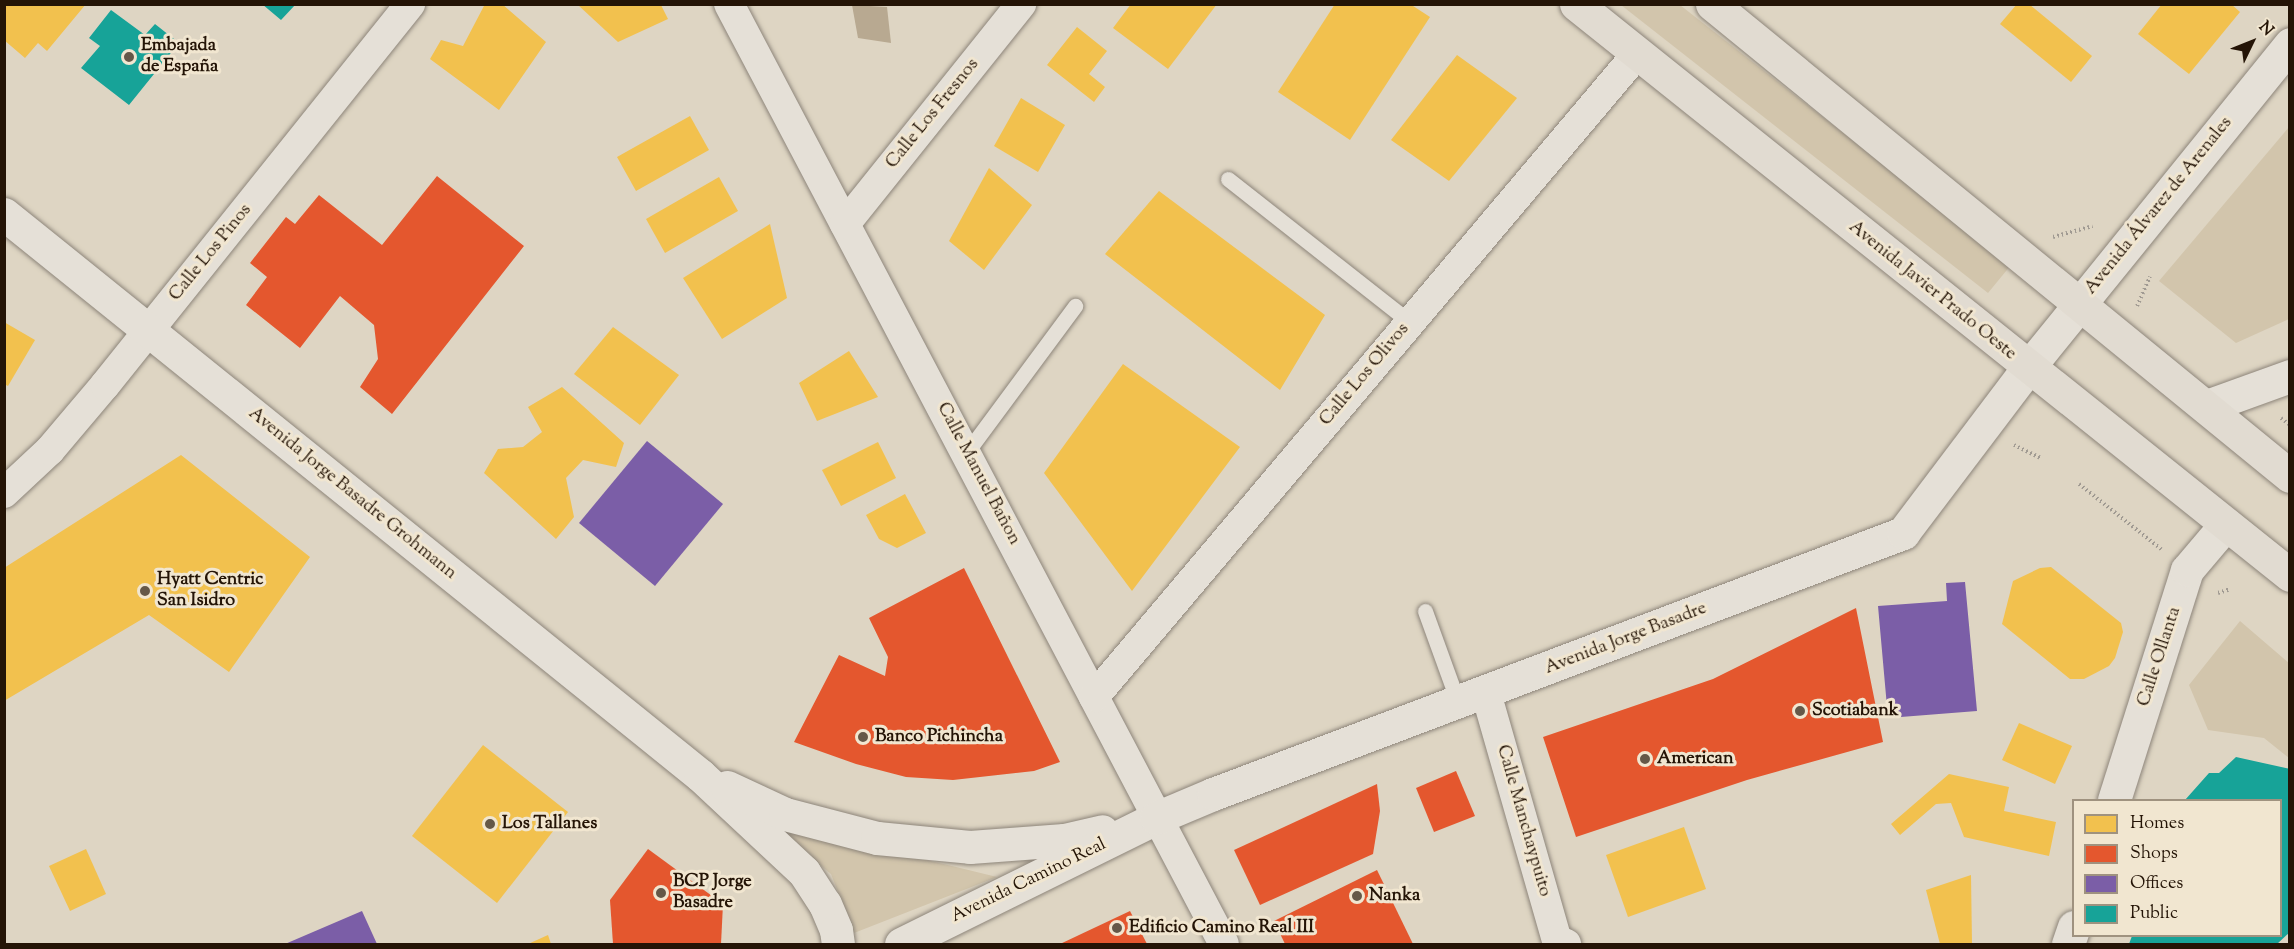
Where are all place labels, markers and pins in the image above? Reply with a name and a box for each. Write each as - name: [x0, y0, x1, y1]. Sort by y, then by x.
- place label: Embajada de España: [141, 36, 218, 78]
- marker: Embajada de España: [122, 50, 136, 64]
- place label: Hyatt Centric San Isidro: [157, 570, 263, 612]
- marker: Hyatt Centric San Isidro: [138, 584, 152, 598]
- place label: Scotiabank: [1812, 700, 1899, 722]
- marker: Scotiabank: [1793, 704, 1807, 718]
- place label: Banco Pichincha: [875, 726, 1003, 748]
- marker: Banco Pichincha: [856, 730, 870, 744]
- place label: American: [1657, 748, 1734, 770]
- marker: American: [1638, 752, 1652, 766]
- place label: Los Tallanes: [502, 813, 597, 835]
- marker: Los Tallanes: [483, 817, 497, 831]
- place label: BCP Jorge Basadre: [673, 872, 752, 914]
- place label: Nanka: [1369, 885, 1420, 907]
- marker: BCP Jorge Basadre: [654, 886, 668, 900]
- marker: Nanka: [1350, 889, 1364, 903]
- place label: Edificio Camino Real III: [1129, 917, 1314, 939]
- marker: Edificio Camino Real III: [1110, 921, 1124, 935]

